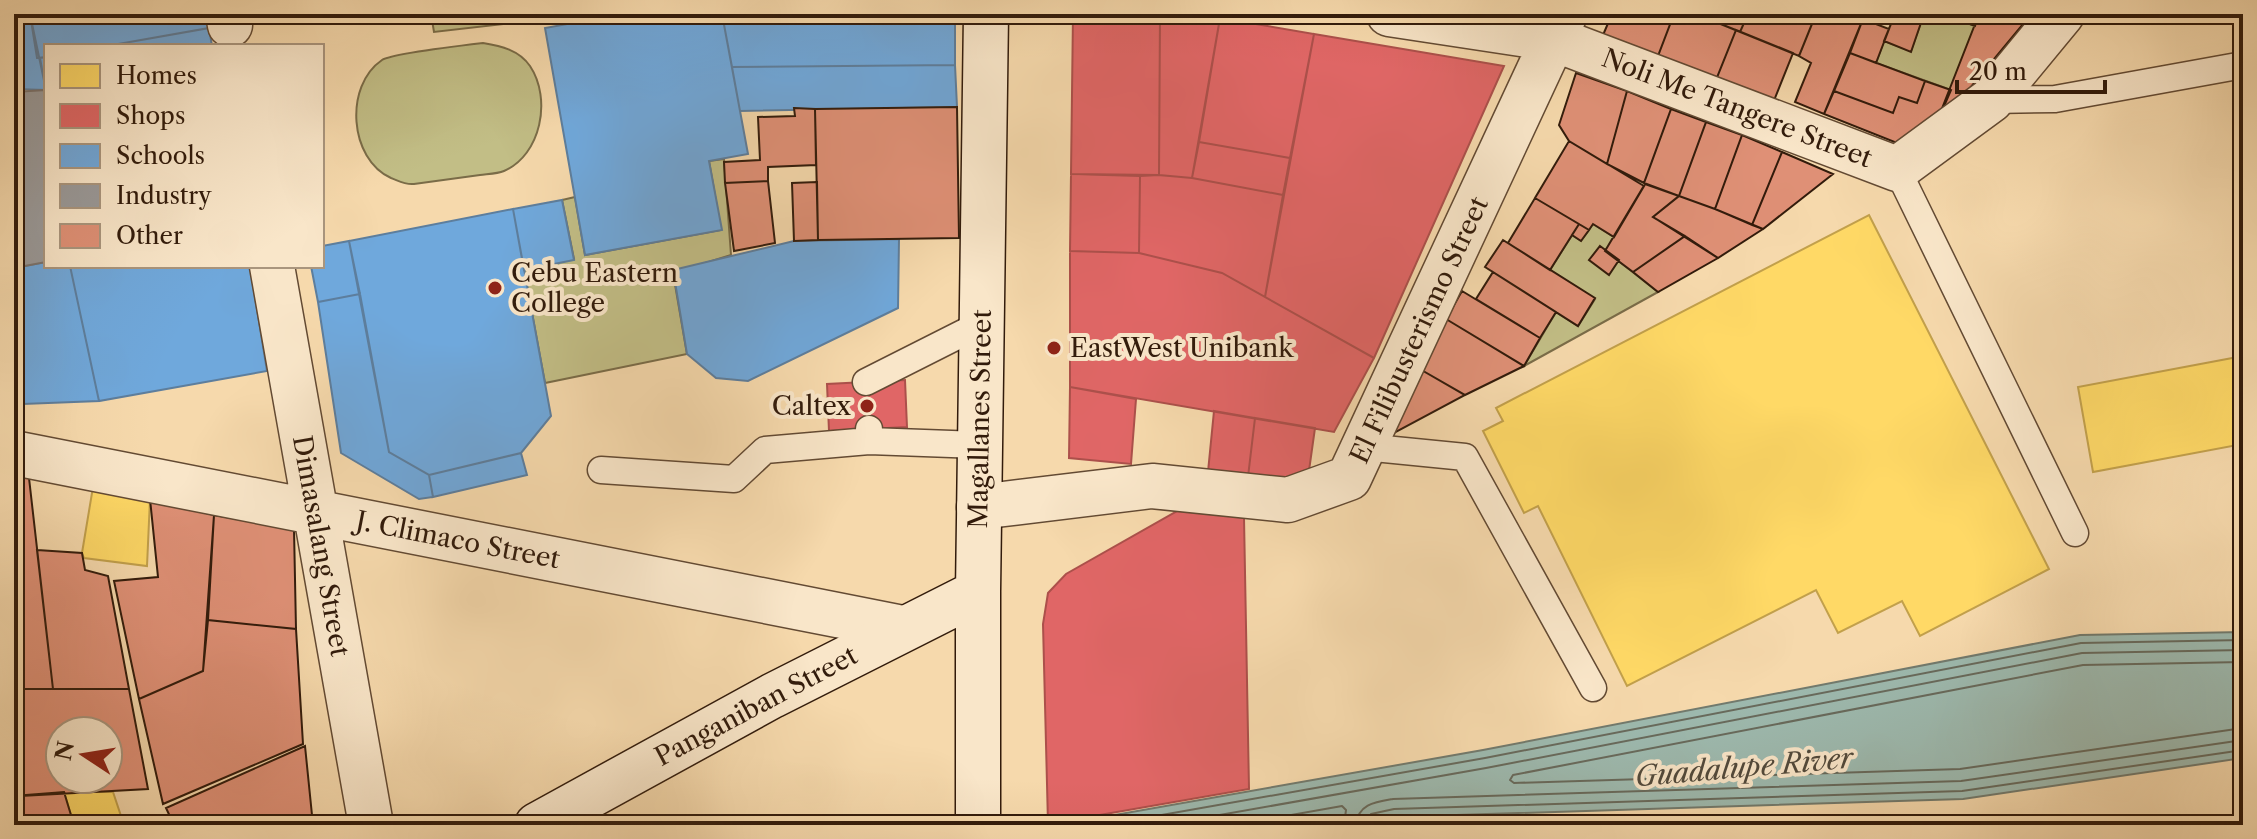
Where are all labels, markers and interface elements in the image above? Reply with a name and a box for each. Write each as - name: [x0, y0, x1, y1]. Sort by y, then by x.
- street label: Noli Me Tangere Street: [1597, 42, 1877, 175]
- legend: [44, 44, 324, 268]
- scale bar: [1957, 44, 2105, 94]
- text: 20 m: [1969, 57, 2027, 86]
- text: Homes: [116, 61, 197, 90]
- text: Shops: [116, 101, 185, 130]
- text: Schools: [116, 141, 205, 170]
- text: Industry: [116, 181, 212, 210]
- street label: El Filibusterismo Street: [1343, 191, 1495, 468]
- text: Other: [116, 221, 183, 250]
- place label: Cebu Eastern College: [511, 257, 678, 319]
- marker: Cebu Eastern College: [486, 279, 504, 297]
- street label: Magallanes Street: [962, 308, 998, 529]
- place label: EastWest Unibank: [1070, 332, 1294, 364]
- marker: EastWest Unibank: [1045, 339, 1063, 357]
- place label: Caltex: [772, 390, 852, 422]
- marker: Caltex: [858, 397, 876, 415]
- street label: Dimasalang Street: [286, 433, 356, 660]
- street label: J. Climaco Street: [350, 504, 563, 576]
- street label: Panganiban Street: [649, 639, 863, 773]
- north arrow: [44, 715, 124, 795]
- text: N: [50, 739, 80, 763]
- water label: Guadalupe River: [1633, 740, 1857, 793]

